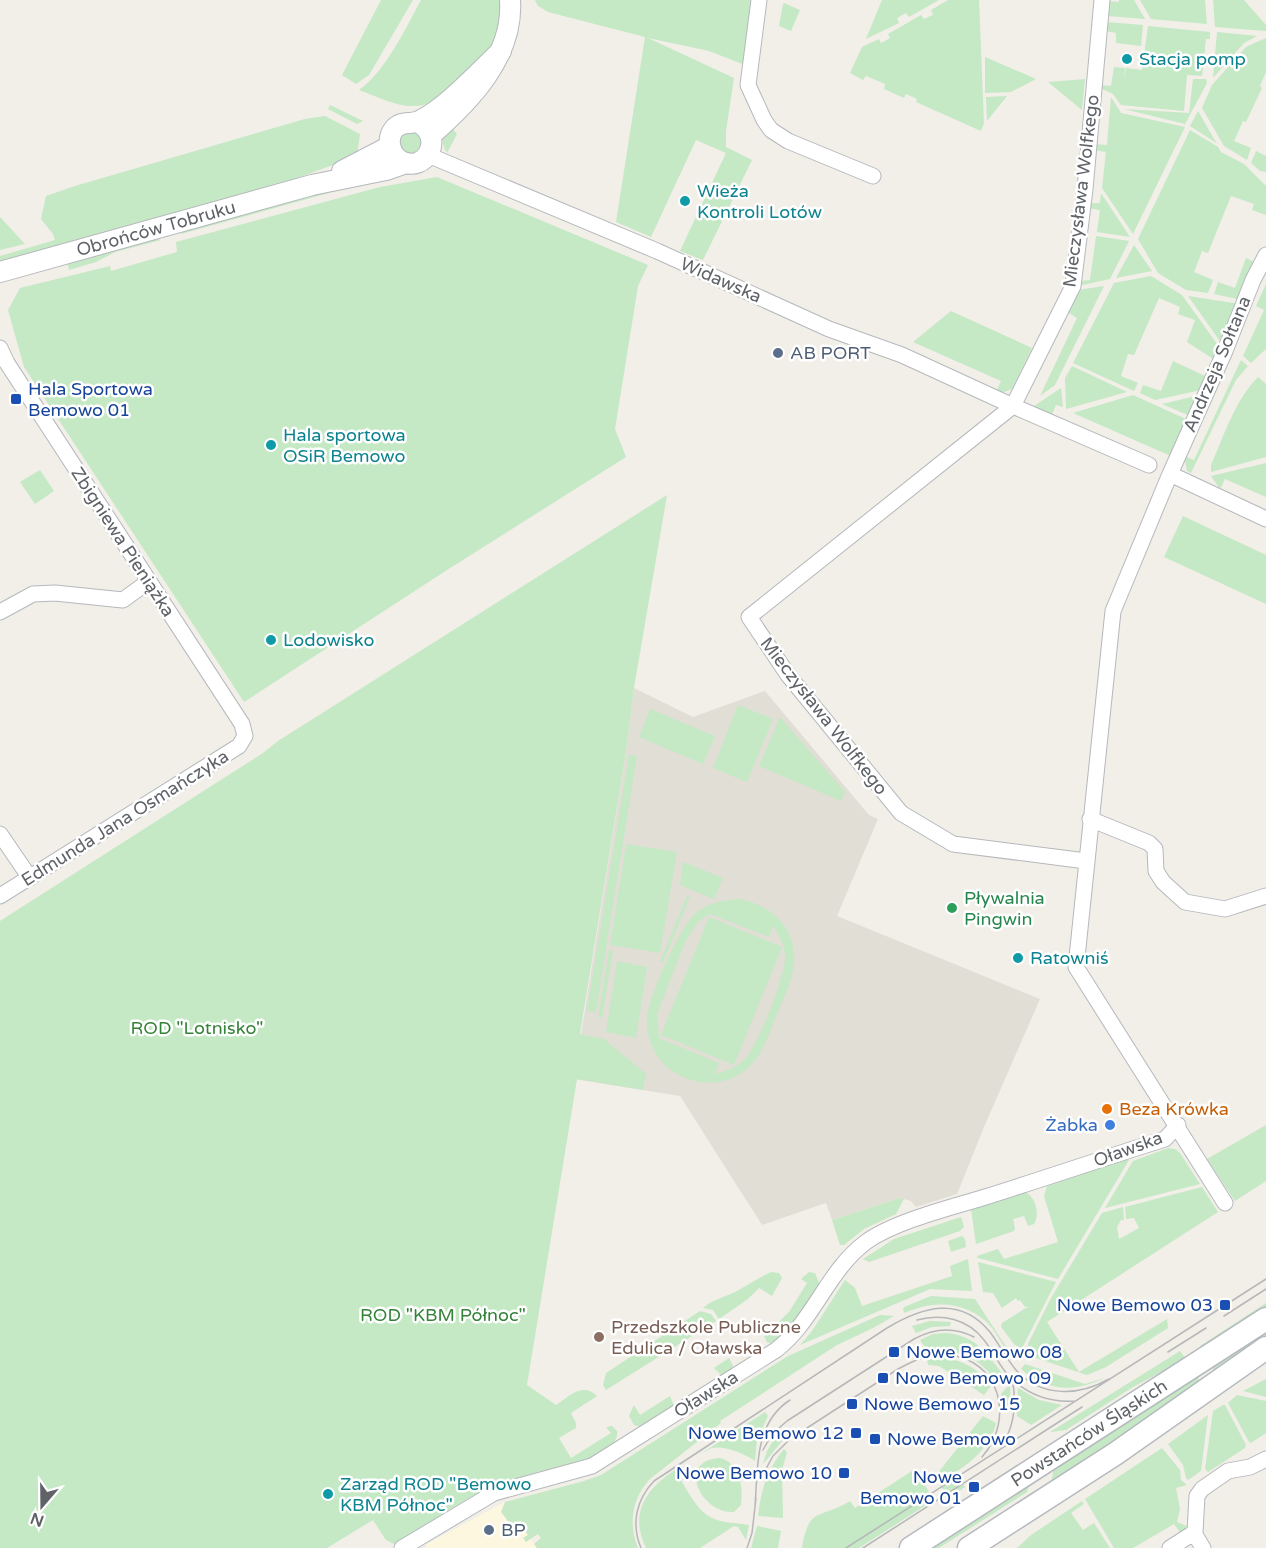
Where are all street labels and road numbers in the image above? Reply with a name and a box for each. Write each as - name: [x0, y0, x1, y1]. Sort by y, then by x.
- street label: Mieczysława Wolfkego: [1058, 93, 1104, 289]
- street label: Obrońców Tobruku: [74, 196, 238, 261]
- street label: Widawska: [677, 252, 765, 308]
- street label: Andrzeja Sołtana: [1178, 293, 1256, 435]
- street label: Zbigniewa Pieniążka: [66, 463, 180, 621]
- street label: Mieczysława Wolfkego: [756, 633, 892, 799]
- street label: Edmunda Jana Osmańczyka: [17, 745, 233, 891]
- street label: Oławska: [1090, 1126, 1166, 1172]
- street label: Oławska: [670, 1366, 742, 1422]
- street label: Powstańców Śląskich: [1007, 1375, 1171, 1492]

